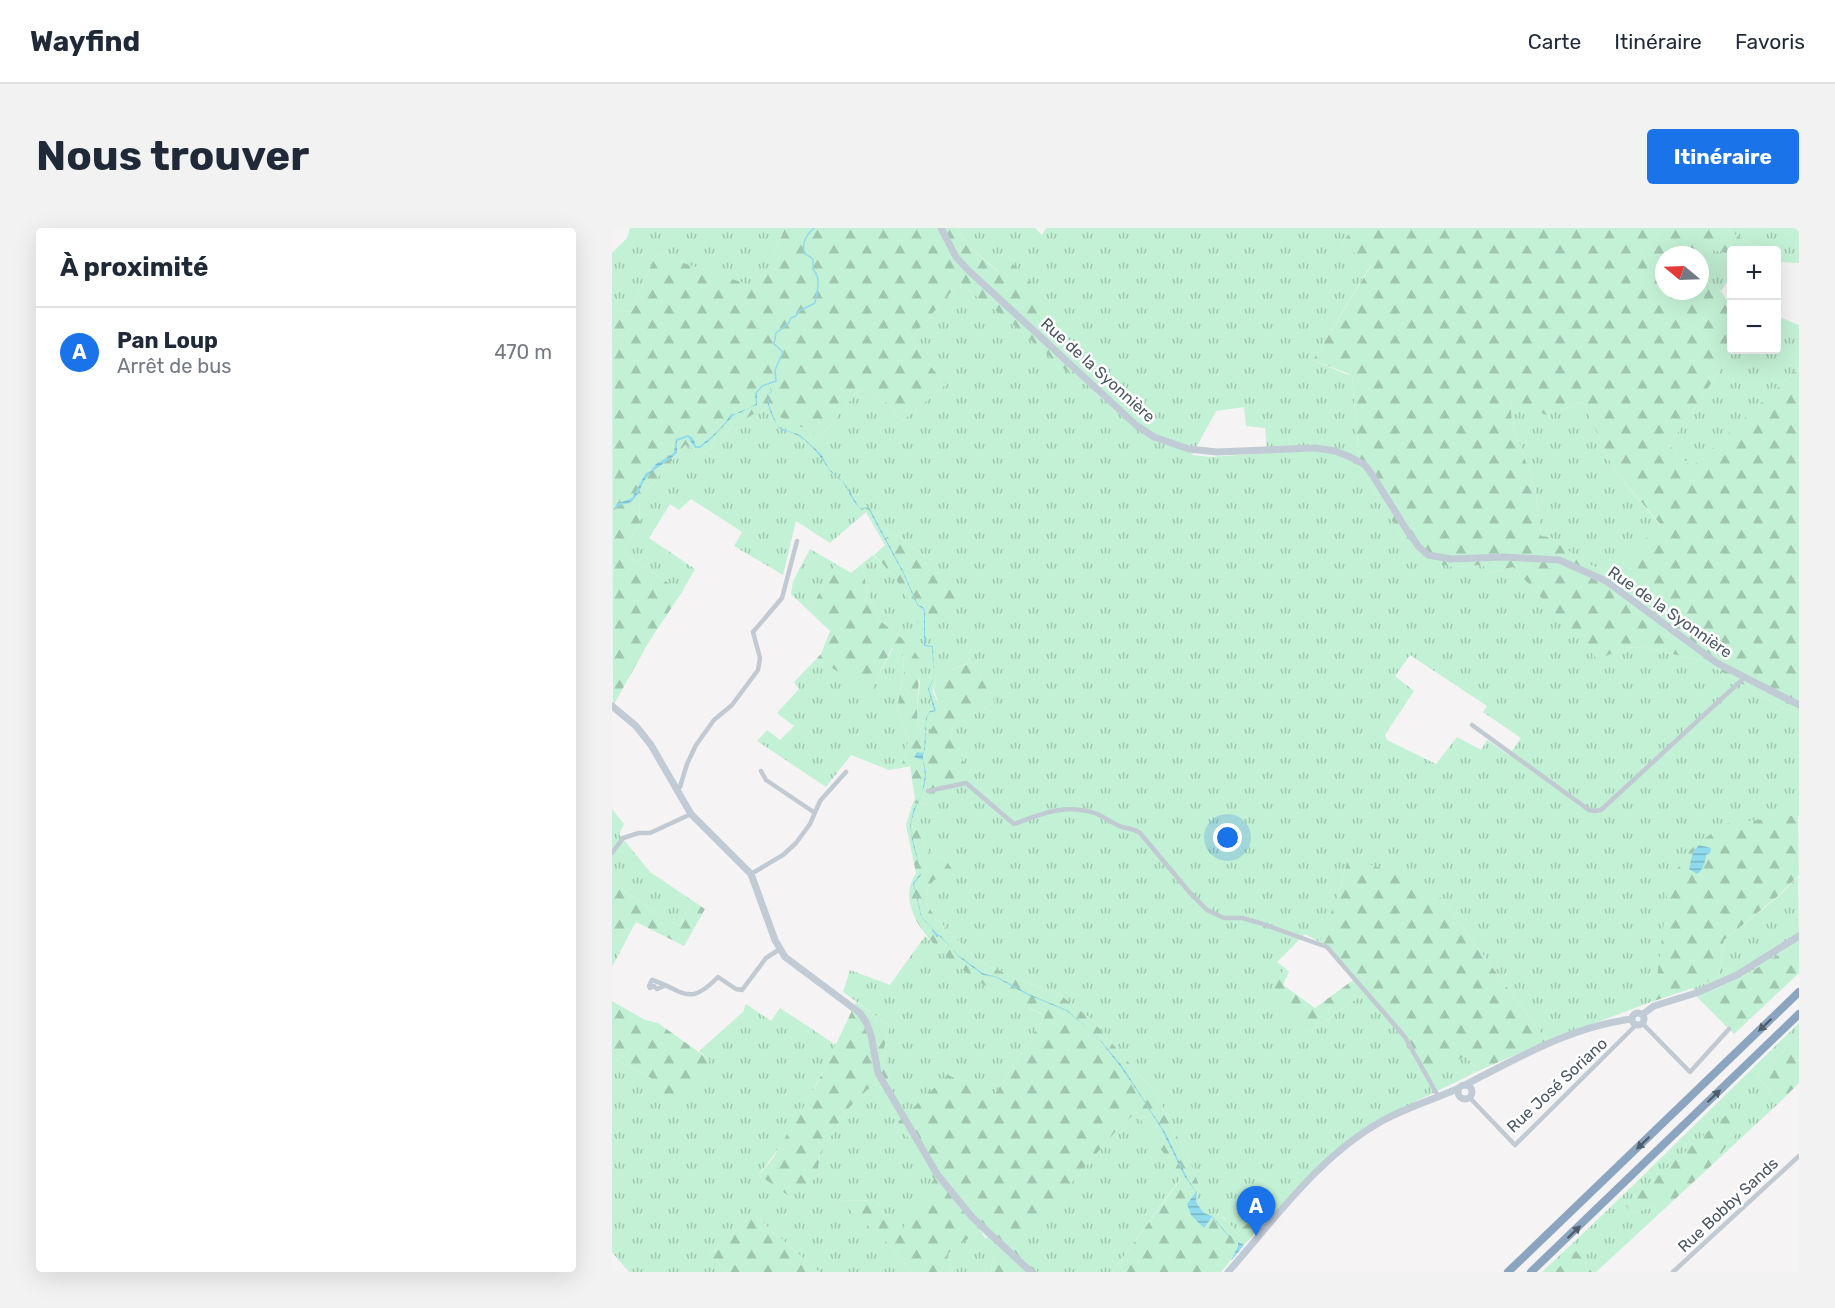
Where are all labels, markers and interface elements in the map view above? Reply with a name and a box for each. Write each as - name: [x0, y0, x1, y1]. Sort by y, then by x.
- text: Wayfind: [30, 25, 140, 58]
- text: Carte: [1528, 29, 1581, 54]
- text: Itinéraire: [1614, 29, 1702, 54]
- text: Favoris: [1735, 29, 1805, 54]
- button: Itinéraire: [1647, 129, 1799, 184]
- text: Nous trouver: [36, 131, 309, 181]
- north arrow: [1655, 246, 1709, 300]
- map controls: [1727, 246, 1781, 354]
- button: +: [1727, 246, 1781, 300]
- text: À proximité: [60, 252, 209, 283]
- button: −: [1727, 300, 1781, 354]
- street label: Rue de la Syonnière: [1037, 314, 1159, 426]
- text: Pan Loup: [117, 327, 218, 354]
- text: A: [72, 340, 87, 364]
- text: 470 m: [494, 340, 552, 364]
- text: Arrêt de bus: [117, 354, 231, 378]
- street label: Rue de la Syonnière: [1604, 562, 1736, 662]
- your location: [1213, 823, 1242, 852]
- one-way arrow: [1758, 1018, 1772, 1032]
- street label: Rue José Soriano: [1503, 1034, 1611, 1136]
- one-way arrow: [1707, 1090, 1721, 1104]
- one-way arrow: [1636, 1136, 1651, 1150]
- street label: Rue Bobby Sands: [1674, 1154, 1782, 1256]
- pin: A: [1236, 1186, 1276, 1236]
- one-way arrow: [1566, 1226, 1581, 1239]

